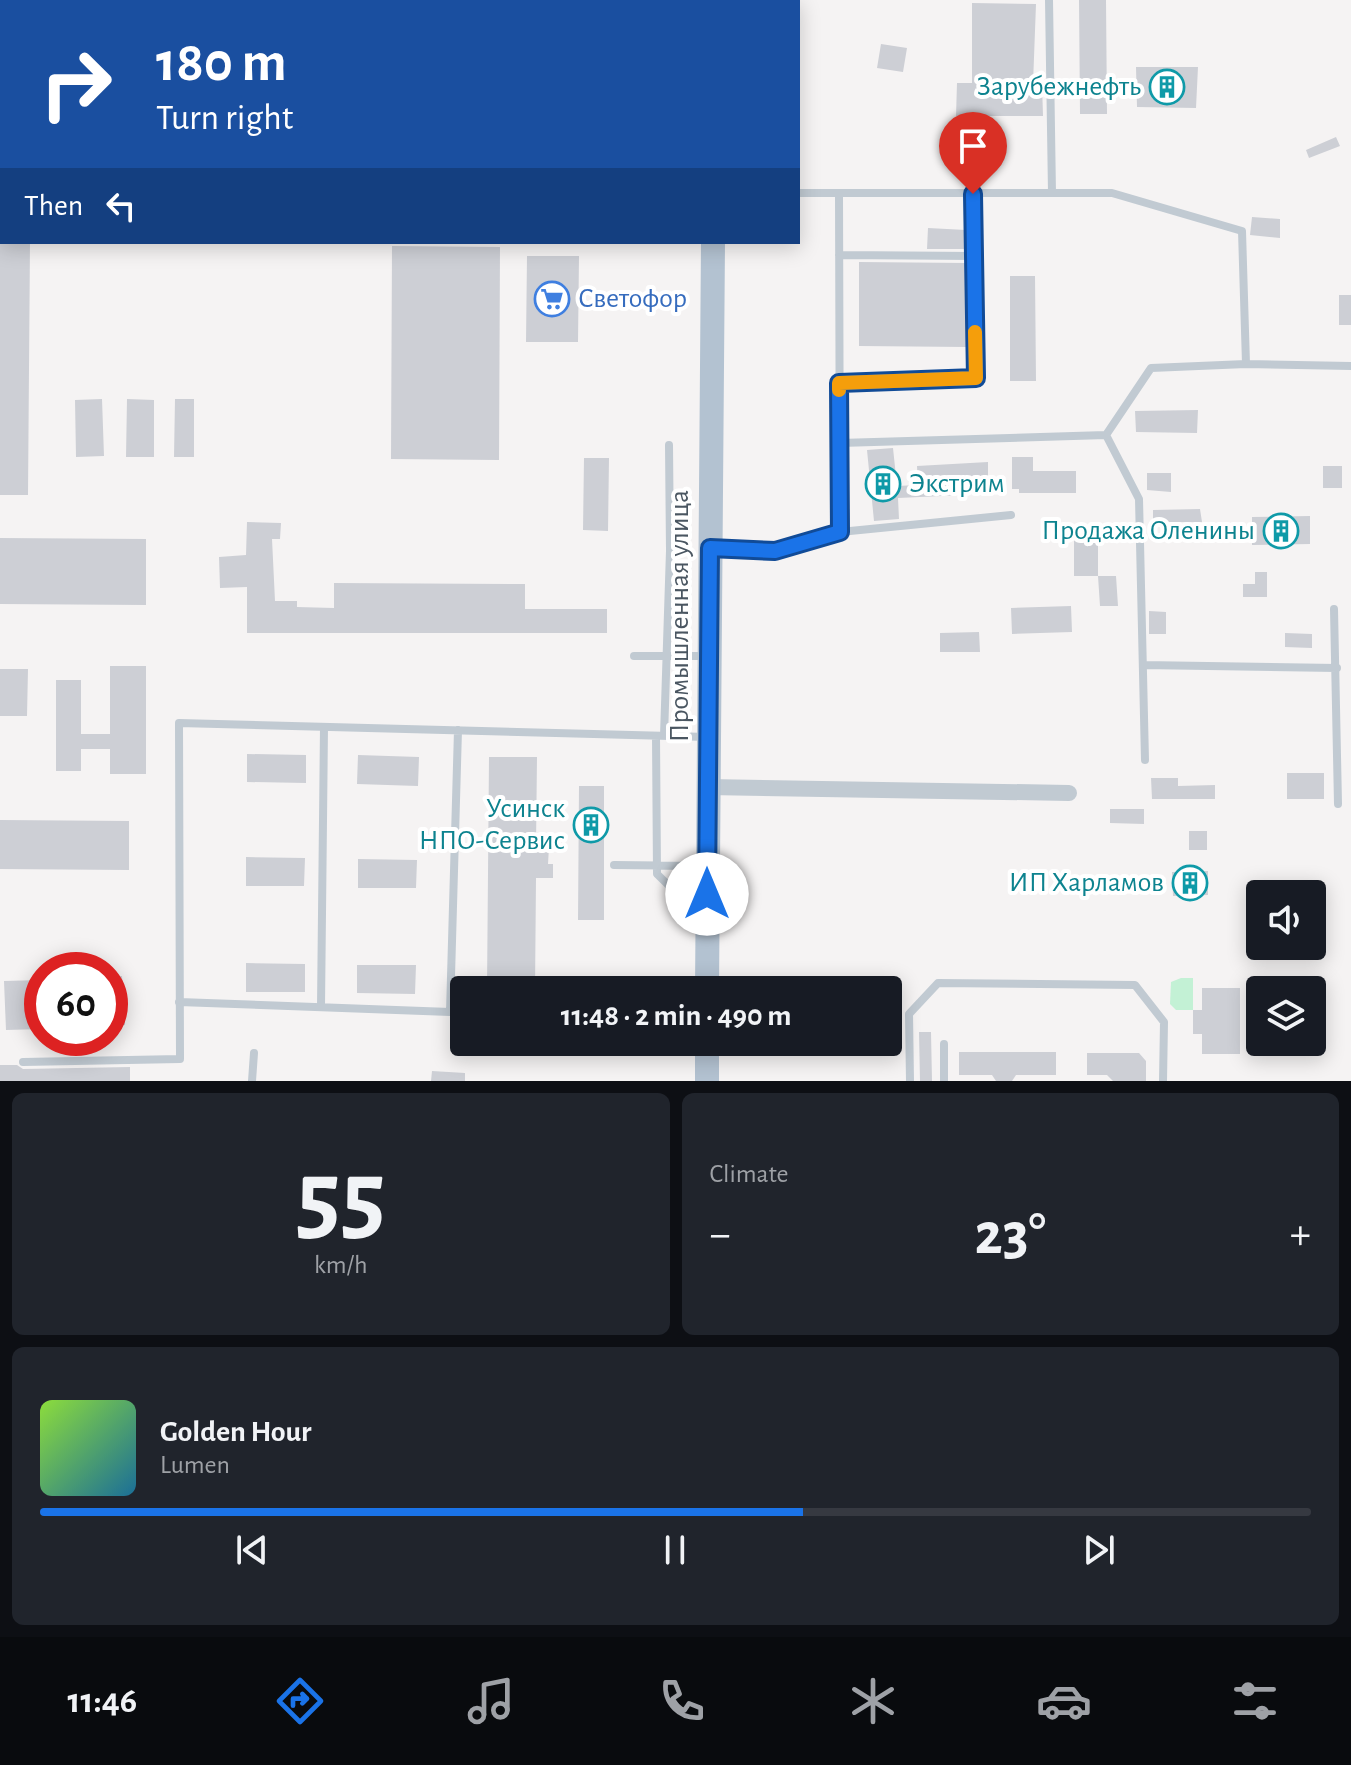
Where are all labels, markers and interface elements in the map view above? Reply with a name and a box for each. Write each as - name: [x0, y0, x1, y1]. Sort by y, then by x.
- icon: right: [24, 32, 128, 136]
- text: 180 m: [156, 35, 287, 91]
- building icon: Зарубежнефть: [1148, 68, 1186, 106]
- place label: Зарубежнефть: [977, 73, 1141, 101]
- text: Turn right: [156, 100, 293, 136]
- pin: [939, 112, 1007, 194]
- icon: arrive: [951, 124, 995, 168]
- icon: left: [99, 184, 143, 228]
- text: Then: [24, 191, 83, 221]
- supermarket icon: Светофор: [533, 280, 571, 318]
- place label: Светофор: [578, 285, 687, 313]
- building icon: Экстрим: [864, 465, 902, 503]
- place label: Экстрим: [909, 470, 1005, 498]
- street label: Промышленная улица: [666, 490, 694, 742]
- building icon: Продажа Оленины: [1262, 512, 1300, 550]
- place label: Продажа Оленины: [1041, 517, 1255, 545]
- place label: Усинск НПО-Сервис: [419, 795, 565, 855]
- building icon: Усинск НПО-Сервис: [572, 806, 610, 844]
- position arrow: [665, 852, 749, 936]
- building icon: ИП Харламов: [1171, 864, 1209, 902]
- place label: ИП Харламов: [1009, 869, 1164, 897]
- map controls: [1246, 880, 1326, 1056]
- button: sound: [1246, 880, 1326, 960]
- speed limit sign: 60: [24, 952, 128, 1056]
- button: layers: [1246, 976, 1326, 1056]
- text: 11:48 · 2 min · 490 m: [561, 1001, 791, 1031]
- text: 55: [296, 1146, 386, 1250]
- text: Climate: [710, 1161, 788, 1187]
- text: 23°: [974, 1205, 1046, 1265]
- text: −: [710, 1213, 731, 1257]
- text: +: [1290, 1213, 1311, 1257]
- text: km/h: [314, 1252, 368, 1278]
- text: Golden Hour: [160, 1417, 312, 1447]
- text: Lumen: [160, 1452, 230, 1478]
- icon: previous: [230, 1528, 274, 1572]
- icon: pause: [653, 1528, 697, 1572]
- icon: next: [1077, 1528, 1121, 1572]
- icon: directions: [272, 1673, 328, 1729]
- icon: music: [463, 1673, 519, 1729]
- icon: phone: [654, 1673, 710, 1729]
- icon: climate: [845, 1673, 901, 1729]
- icon: car: [1036, 1673, 1092, 1729]
- icon: filters: [1227, 1673, 1283, 1729]
- text: 11:46: [68, 1683, 137, 1719]

